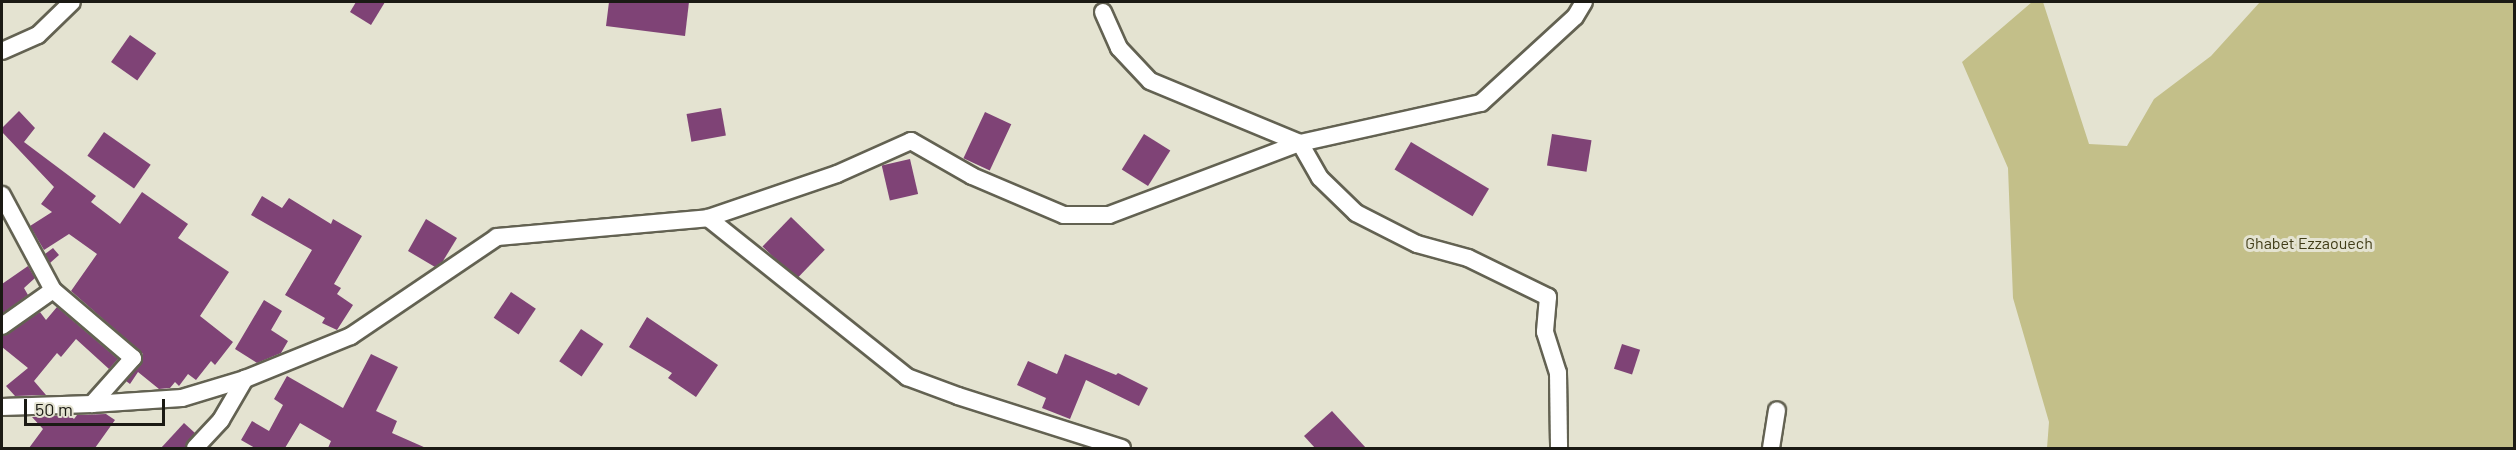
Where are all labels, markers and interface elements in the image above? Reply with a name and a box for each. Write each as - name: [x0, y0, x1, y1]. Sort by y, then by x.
- park label: Ghabet Ezzaouech: [2245, 233, 2373, 253]
- scale bar: [27, 387, 168, 425]
- text: 50 m: [35, 398, 73, 420]

